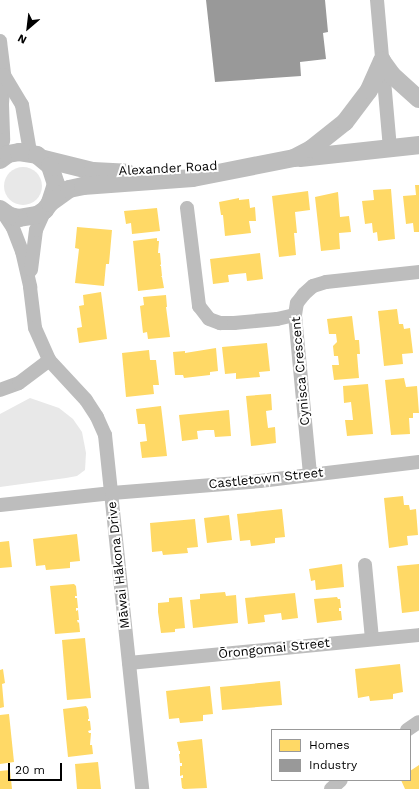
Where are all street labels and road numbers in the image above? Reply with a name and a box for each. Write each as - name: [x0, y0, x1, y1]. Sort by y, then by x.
- street label: Alexander Road: [118, 159, 218, 179]
- street label: Cynisca Crescent: [288, 316, 314, 426]
- street label: Castletown Street: [208, 465, 324, 493]
- street label: Māwai Hākona Drive: [105, 500, 133, 630]
- street label: Ōrongomai Street: [217, 635, 331, 663]

